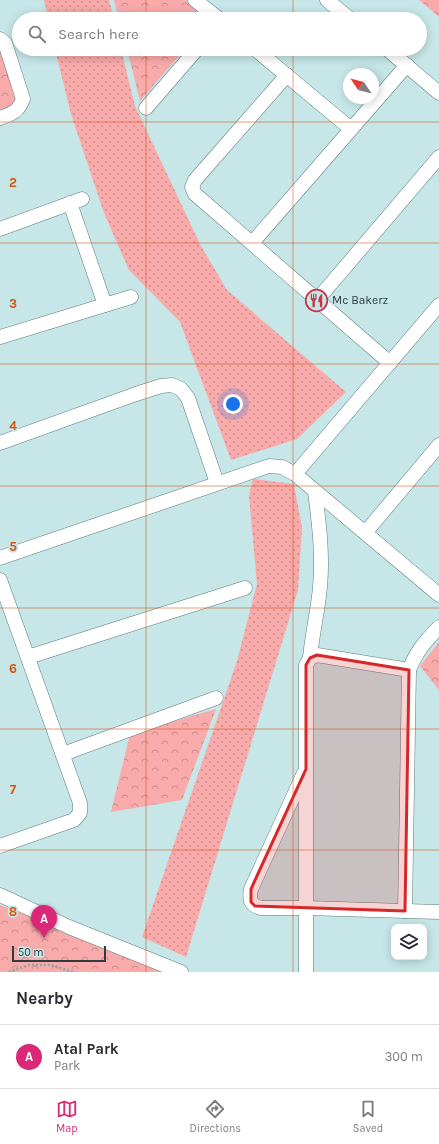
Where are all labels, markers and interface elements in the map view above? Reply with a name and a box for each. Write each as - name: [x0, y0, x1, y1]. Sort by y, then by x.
- search box: [12, 12, 427, 56]
- icon: search: [26, 23, 48, 45]
- text: Search here: [58, 25, 139, 43]
- north arrow: [343, 68, 379, 104]
- text: 2: [9, 175, 17, 190]
- restaurant icon: Mc Bakerz: [304, 287, 330, 313]
- place label: Mc Bakerz: [332, 293, 389, 307]
- text: 3: [9, 296, 17, 311]
- your location: [223, 394, 243, 414]
- text: 4: [9, 418, 17, 433]
- text: 5: [9, 539, 17, 554]
- text: 6: [9, 661, 17, 676]
- text: 7: [10, 782, 17, 797]
- text: 8: [9, 904, 17, 919]
- pin: A: [31, 905, 57, 938]
- map controls: [391, 924, 427, 960]
- button: layers: [391, 924, 427, 960]
- scale bar: [12, 944, 106, 963]
- text: 50 m: [18, 946, 44, 959]
- text: Nearby: [16, 988, 73, 1008]
- text: Atal Park: [54, 1040, 119, 1058]
- text: A: [25, 1049, 33, 1064]
- text: 300 m: [385, 1049, 423, 1064]
- text: Park: [54, 1058, 80, 1073]
- tab: Map: [56, 1098, 78, 1135]
- tab: Directions: [189, 1098, 241, 1135]
- tab: Saved: [353, 1098, 383, 1135]

